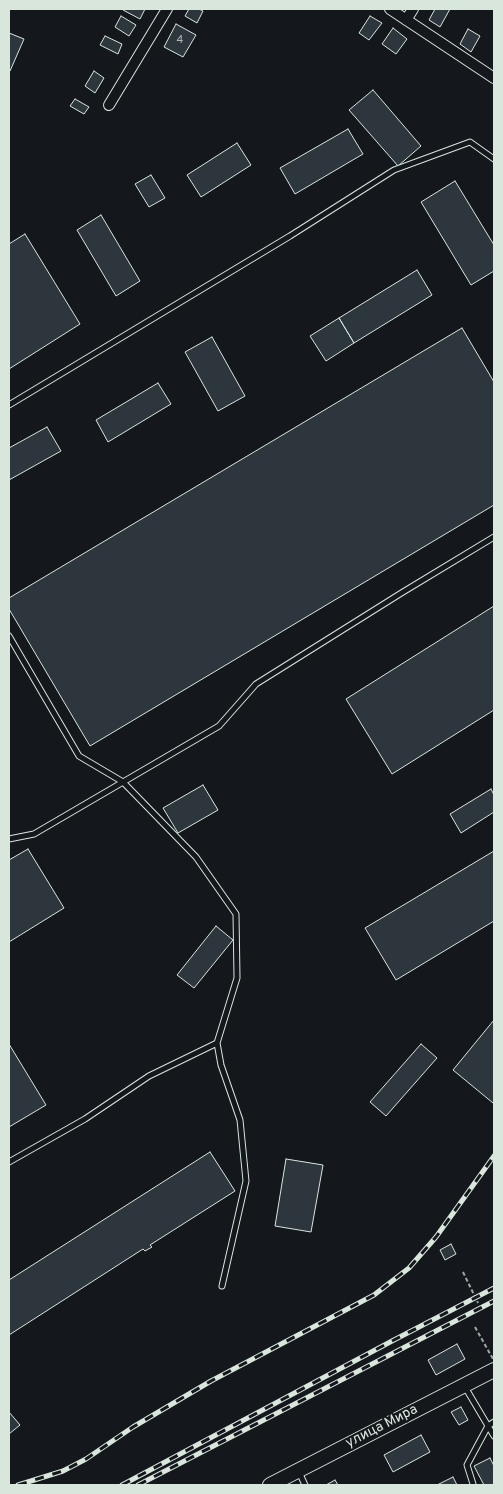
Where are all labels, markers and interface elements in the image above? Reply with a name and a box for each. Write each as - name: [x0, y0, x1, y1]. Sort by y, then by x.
- house number: 4: [177, 34, 183, 48]
- street label: улица Мира: [343, 1402, 421, 1452]

